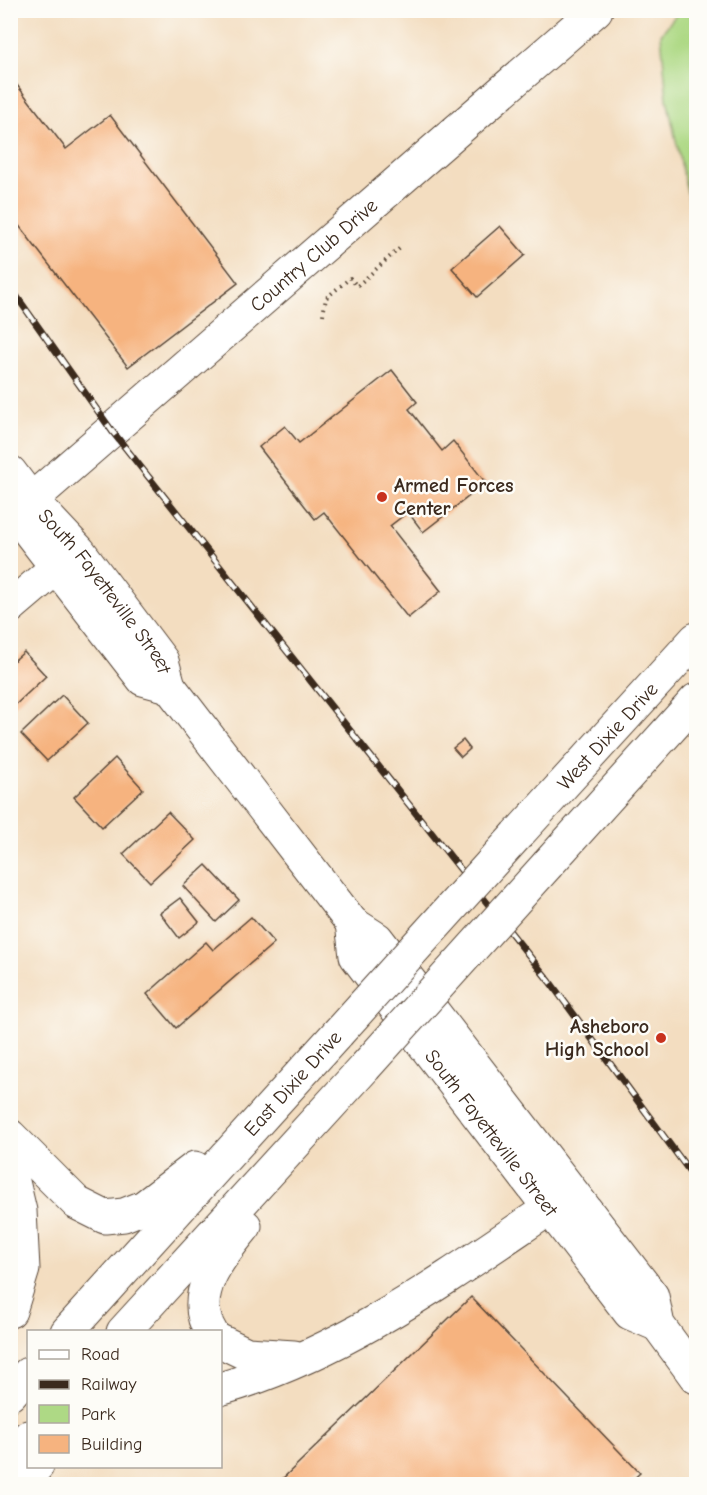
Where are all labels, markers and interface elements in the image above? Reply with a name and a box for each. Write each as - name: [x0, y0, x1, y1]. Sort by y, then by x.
- street label: Country Club Drive: [246, 194, 382, 317]
- place label: Armed Forces Center: [394, 474, 514, 520]
- marker: Armed Forces Center: [375, 490, 389, 504]
- street label: South Fayetteville Street: [33, 504, 176, 677]
- street label: West Dixie Drive: [553, 678, 663, 795]
- place label: Asheboro High School: [545, 1015, 649, 1061]
- street label: East Dixie Drive: [239, 1026, 347, 1141]
- marker: Asheboro High School: [654, 1031, 668, 1045]
- street label: South Fayetteville Street: [420, 1045, 563, 1222]
- legend: [27, 1330, 222, 1468]
- text: Road: [81, 1344, 120, 1365]
- text: Railway: [81, 1374, 138, 1395]
- text: Park: [81, 1404, 116, 1425]
- text: Building: [81, 1434, 143, 1455]

